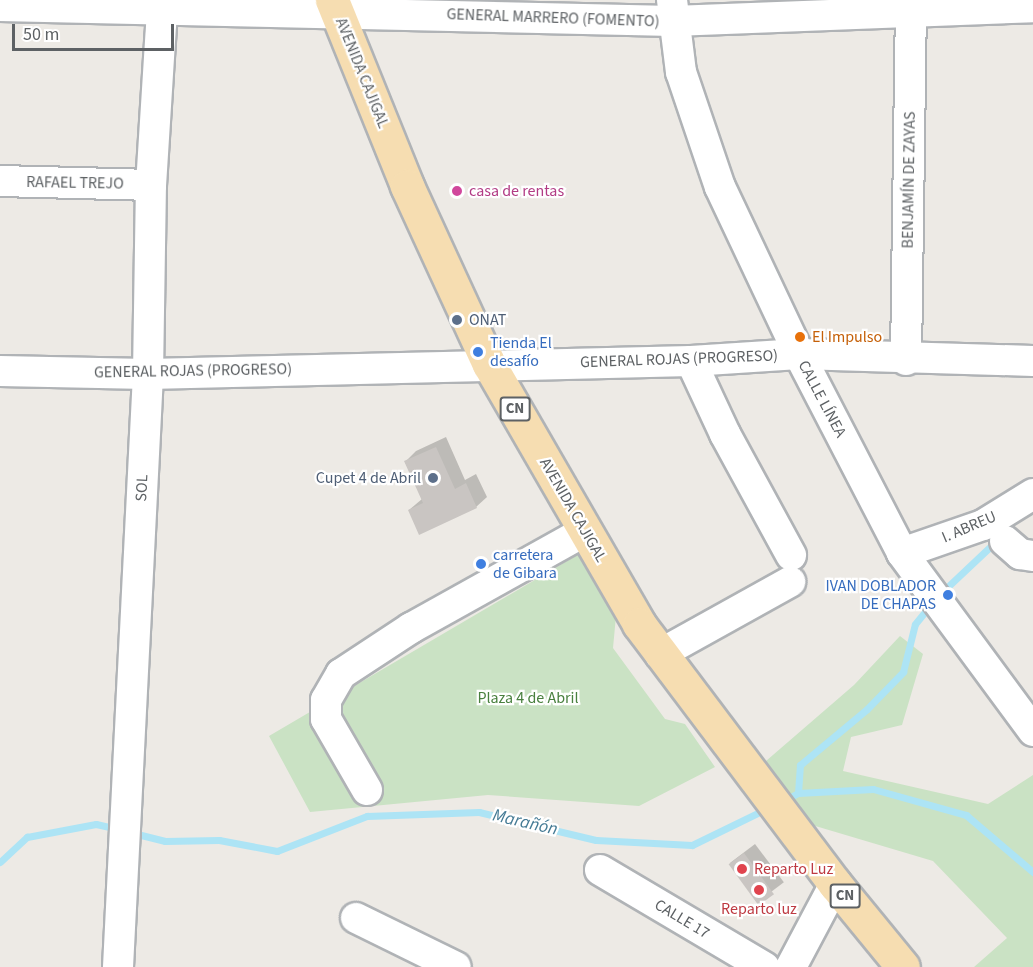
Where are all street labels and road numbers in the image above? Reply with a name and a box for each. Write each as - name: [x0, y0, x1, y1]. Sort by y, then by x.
- street label: GENERAL MARRERO (FOMENTO): [446, 5, 660, 31]
- street label: AVENIDA CAJIGAL: [331, 15, 393, 131]
- street label: BENJAMÍN DE ZAYAS: [898, 111, 920, 249]
- street label: RAFAEL TREJO: [26, 173, 124, 193]
- street label: GENERAL ROJAS (PROGRESO): [580, 346, 778, 372]
- street label: CALLE LÍNEA: [794, 357, 850, 441]
- street label: GENERAL ROJAS (PROGRESO): [94, 360, 292, 382]
- road number: CN: [498, 397, 532, 421]
- street label: AVENIDA CAJIGAL: [535, 454, 611, 566]
- street label: SOL: [132, 474, 152, 502]
- street label: I. ABREU: [939, 507, 999, 547]
- road number: CN: [828, 884, 862, 908]
- street label: CALLE 17: [651, 895, 713, 943]

